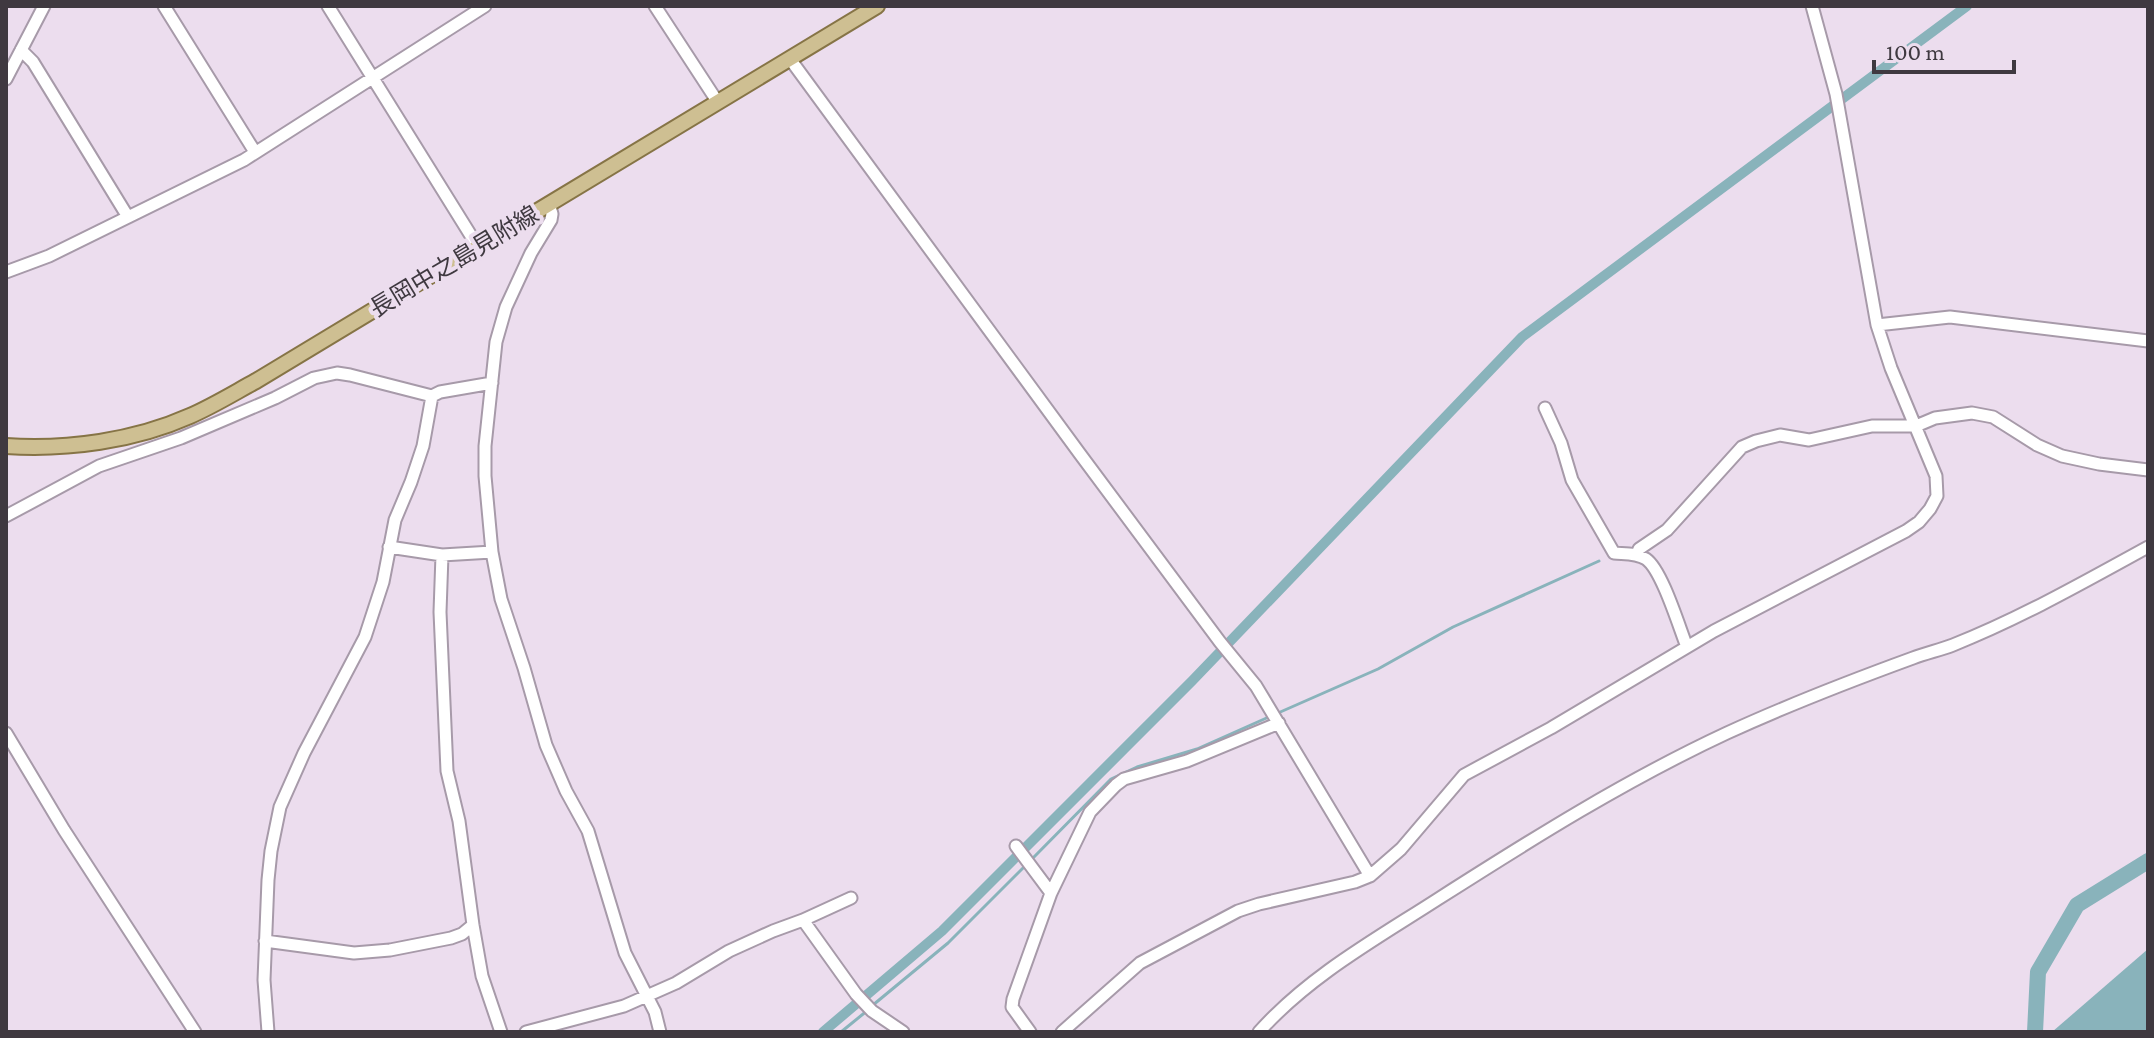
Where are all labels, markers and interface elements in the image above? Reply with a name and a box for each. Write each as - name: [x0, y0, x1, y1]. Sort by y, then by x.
- scale bar: [1874, 24, 2014, 74]
- text: 100 m: [1886, 38, 1945, 65]
- street label: 長岡中之島見附線: [365, 200, 543, 322]

